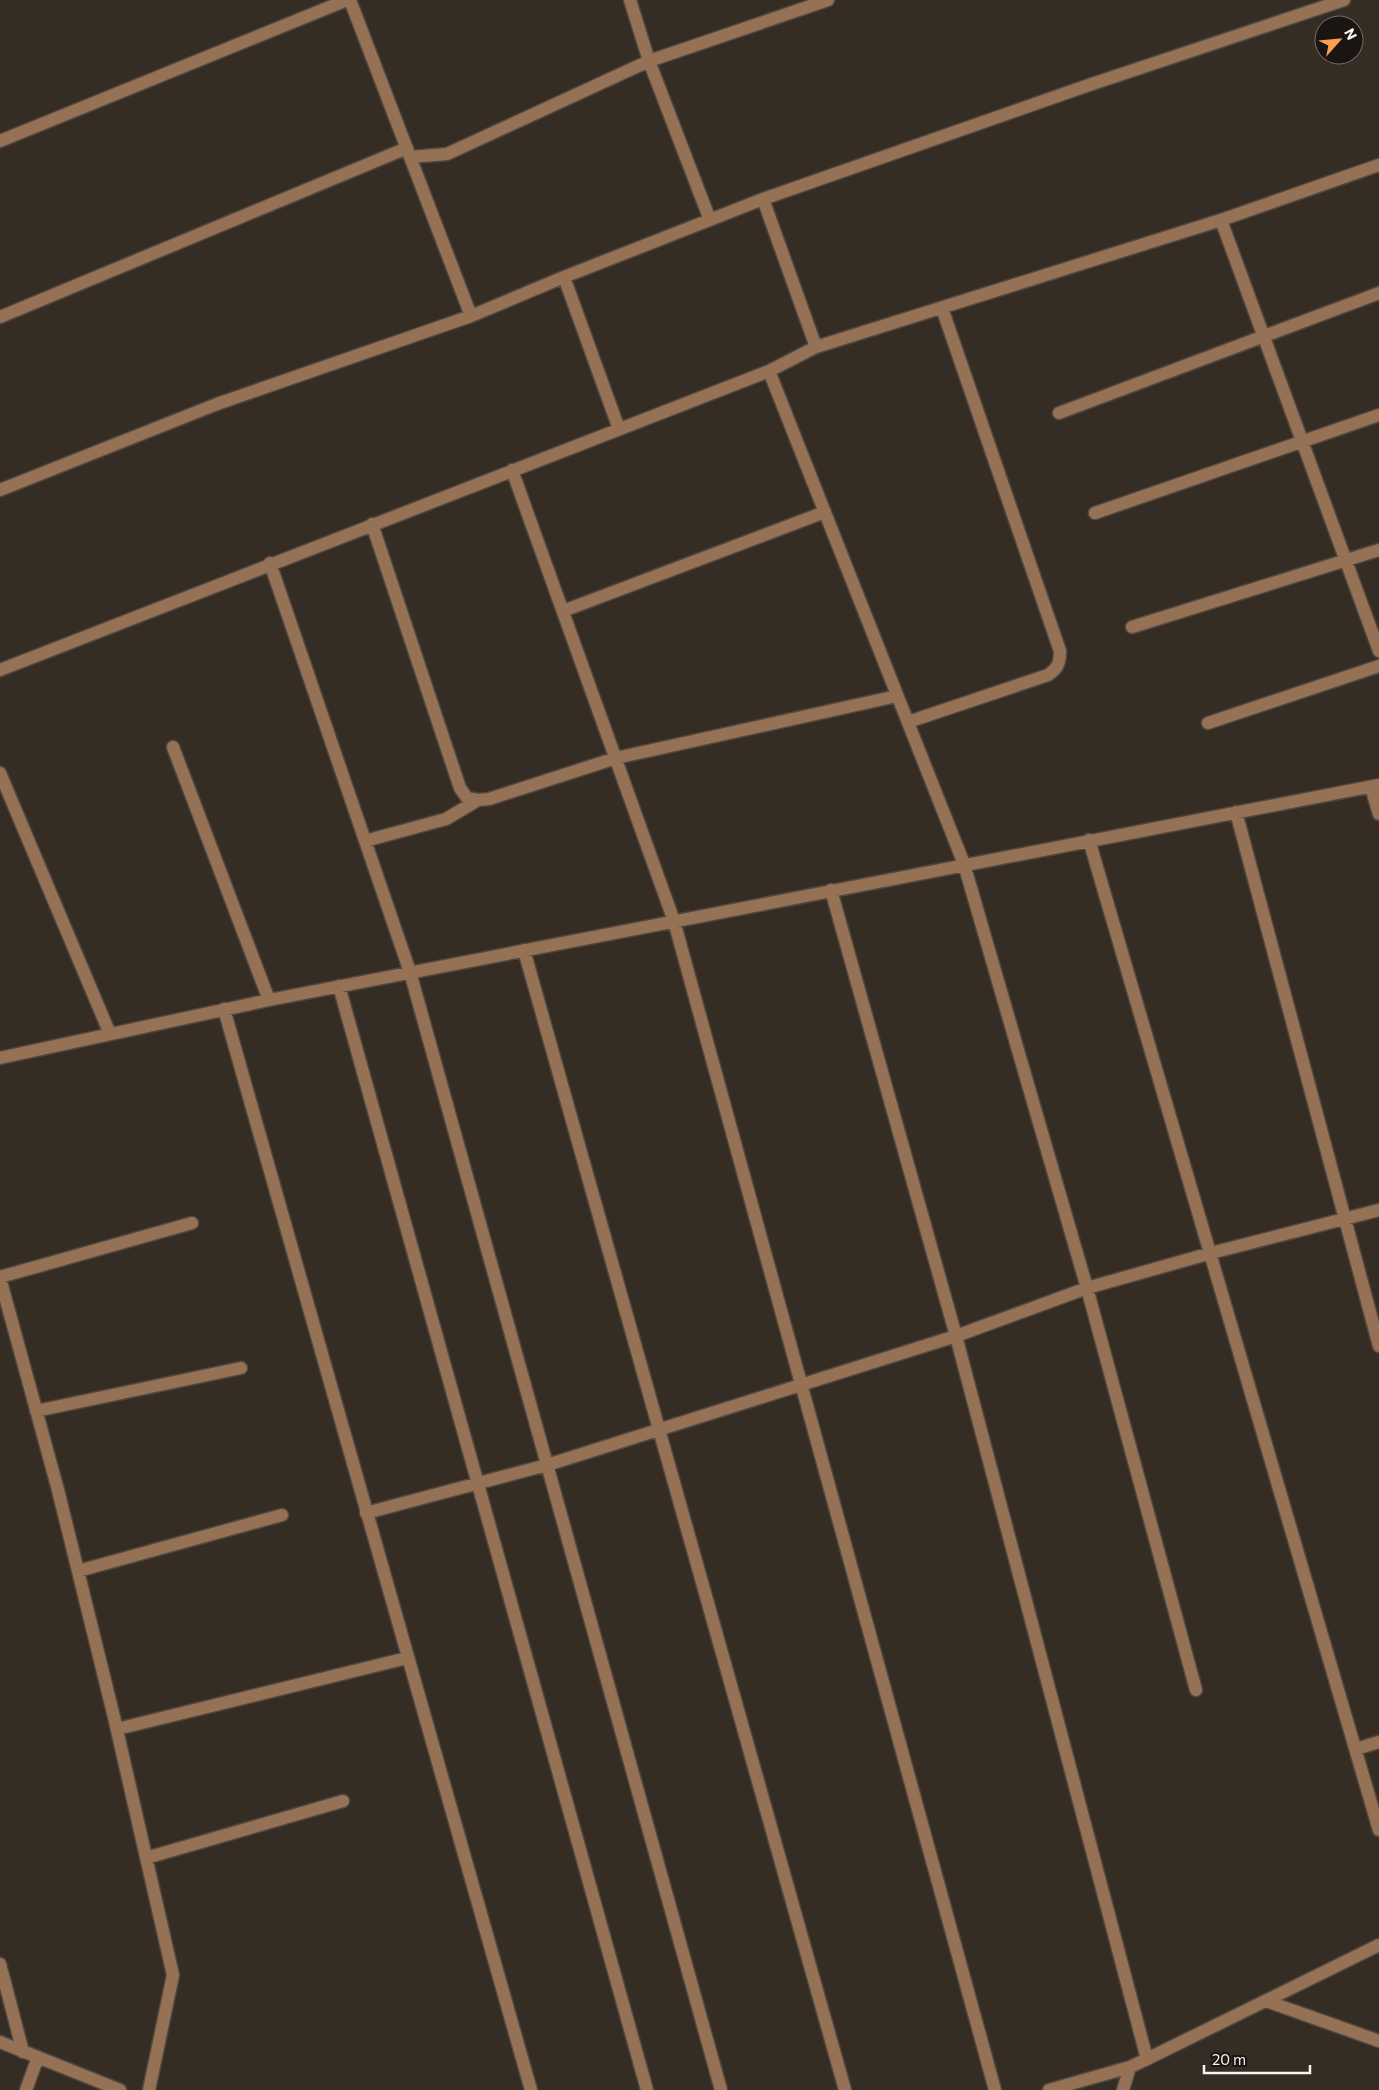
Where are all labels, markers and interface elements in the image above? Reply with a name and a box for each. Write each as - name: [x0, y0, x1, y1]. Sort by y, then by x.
- north arrow: [1314, 15, 1364, 65]
- text: N: [1341, 25, 1361, 42]
- scale bar: [1204, 2042, 1310, 2074]
- text: 20 m: [1212, 2050, 1246, 2068]

